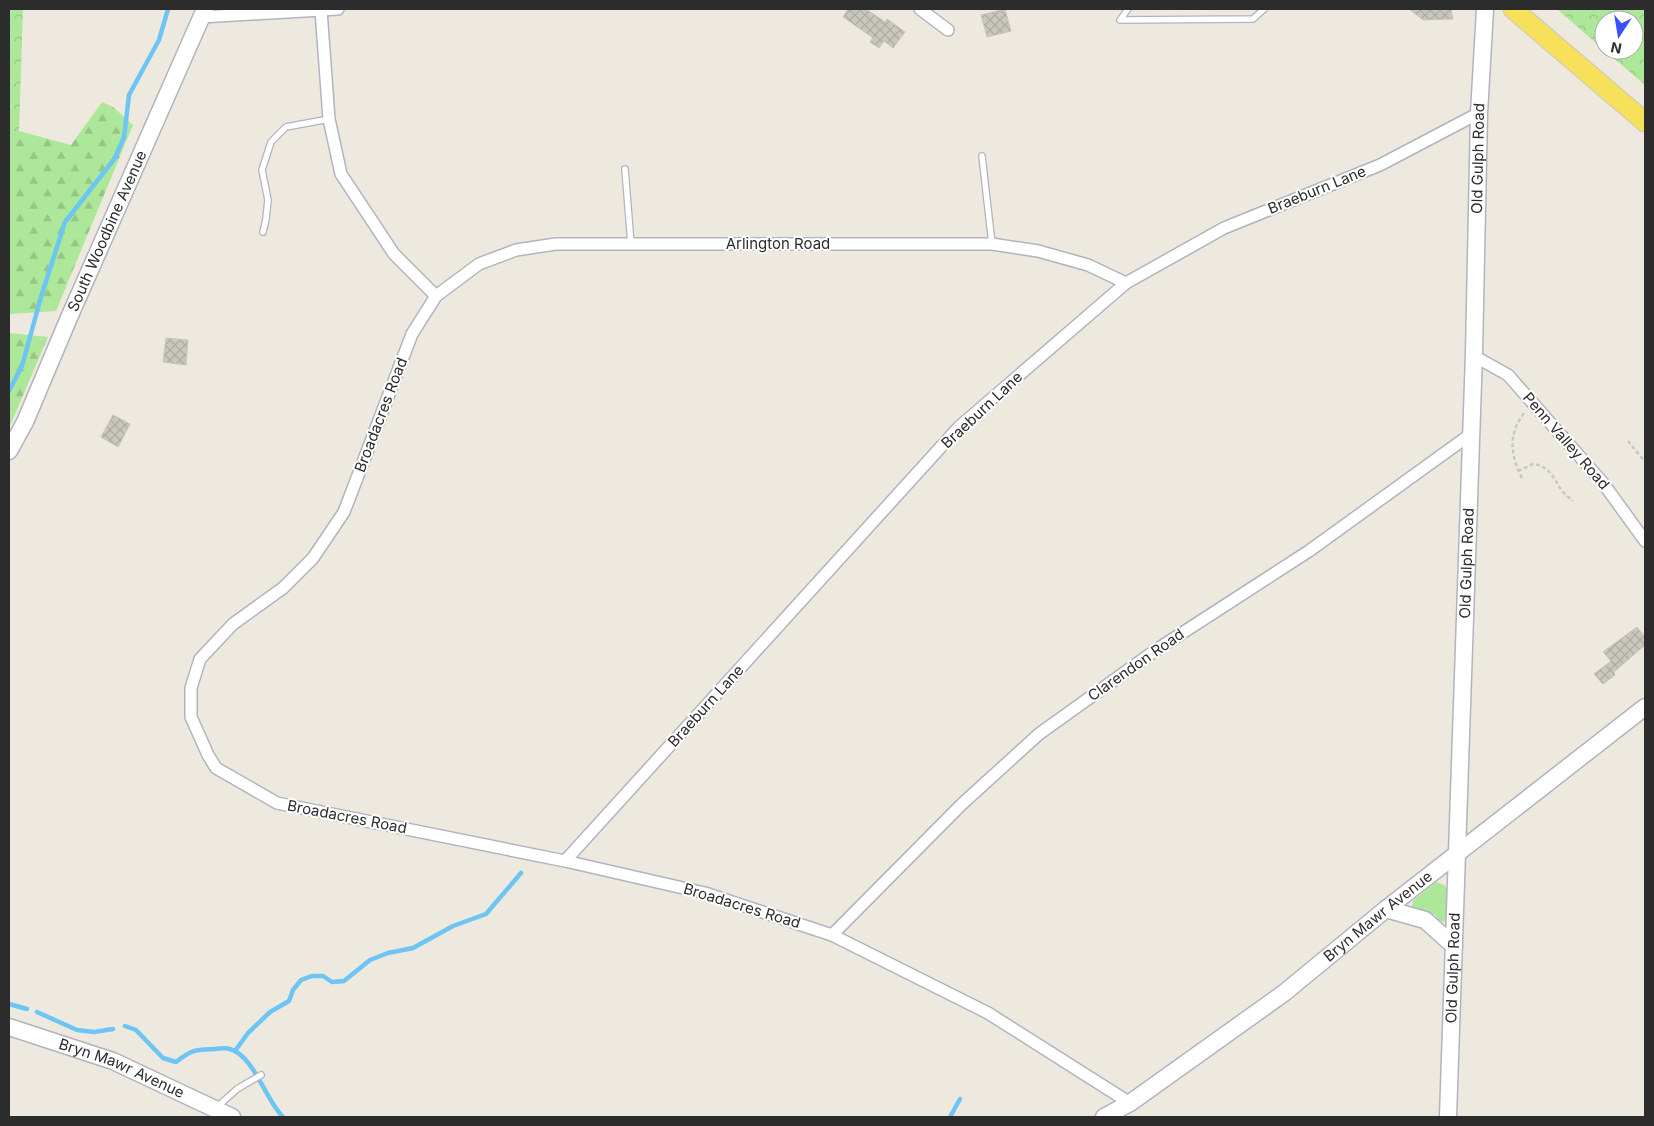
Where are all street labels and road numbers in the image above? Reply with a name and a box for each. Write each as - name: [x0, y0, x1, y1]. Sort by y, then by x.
- street label: Old Gulph Road: [1467, 103, 1489, 214]
- street label: South Woodbine Avenue: [63, 147, 151, 314]
- street label: Braeburn Lane: [1265, 161, 1369, 218]
- street label: Arlington Road: [726, 234, 830, 253]
- street label: Broadacres Road: [350, 355, 411, 475]
- street label: Braeburn Lane: [937, 367, 1026, 452]
- street label: Penn Valley Road: [1519, 388, 1614, 493]
- street label: Old Gulph Road: [1455, 508, 1478, 619]
- street label: Clarendon Road: [1084, 624, 1188, 705]
- street label: Braeburn Lane: [664, 661, 748, 751]
- street label: Broadacres Road: [286, 796, 409, 837]
- street label: Bryn Mawr Avenue: [1319, 867, 1436, 966]
- street label: Broadacres Road: [681, 879, 803, 932]
- street label: Old Gulph Road: [1441, 912, 1464, 1024]
- street label: Bryn Mawr Avenue: [57, 1034, 188, 1102]

